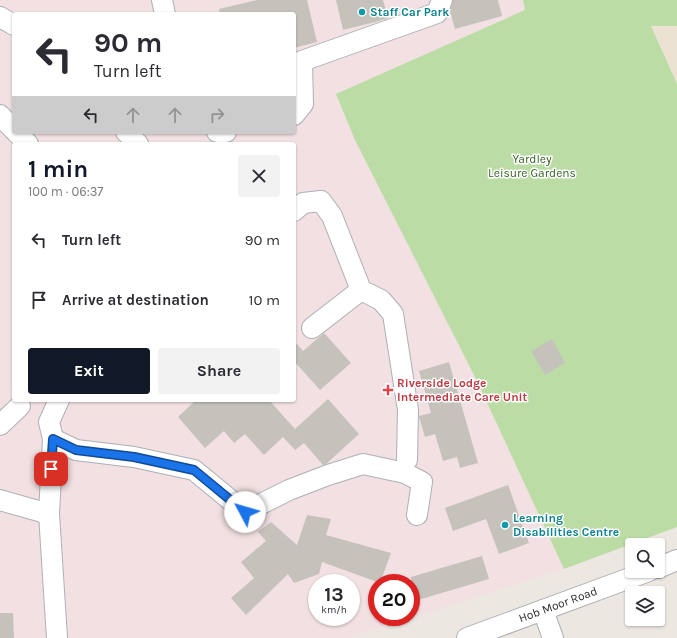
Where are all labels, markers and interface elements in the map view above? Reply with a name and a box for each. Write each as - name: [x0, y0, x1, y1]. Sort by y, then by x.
- place label: Staff Car Park: [370, 5, 449, 19]
- marker: Staff Car Park: [357, 7, 367, 17]
- text: 90 m: [94, 26, 162, 59]
- icon: left: [28, 28, 80, 80]
- text: Turn left: [94, 60, 162, 82]
- icon: left: [80, 104, 102, 126]
- icon: ahead: [122, 104, 144, 126]
- icon: ahead: [164, 104, 186, 126]
- icon: right: [206, 104, 228, 126]
- park label: Yardley Leisure Gardens: [488, 152, 576, 180]
- text: 1 min: [28, 155, 88, 183]
- button: close: [238, 155, 280, 197]
- text: 100 m · 06:37: [28, 184, 103, 199]
- icon: left: [28, 229, 50, 251]
- text: Turn left: [62, 231, 121, 249]
- text: 90 m: [245, 231, 280, 249]
- icon: arrive: [28, 289, 50, 311]
- text: Arrive at destination: [62, 291, 209, 309]
- text: 10 m: [249, 291, 280, 309]
- button: Exit: [28, 348, 150, 394]
- button: Share: [158, 348, 280, 394]
- place label: Riverside Lodge Intermediate Care Unit: [397, 376, 528, 404]
- marker: Riverside Lodge Intermediate Care Unit: [382, 384, 394, 396]
- pin: [34, 452, 68, 486]
- icon: arrive: [40, 458, 62, 480]
- position arrow: [224, 491, 266, 533]
- place label: Learning Disabilities Centre: [513, 511, 619, 539]
- marker: Learning Disabilities Centre: [500, 520, 510, 530]
- map controls: [625, 538, 665, 626]
- button: search: [625, 538, 665, 578]
- speed limit sign: 20: [368, 574, 420, 626]
- text: 13: [324, 583, 344, 606]
- street label: Hob Moor Road: [517, 584, 599, 625]
- button: layers: [625, 586, 665, 626]
- text: km/h: [321, 604, 347, 616]

